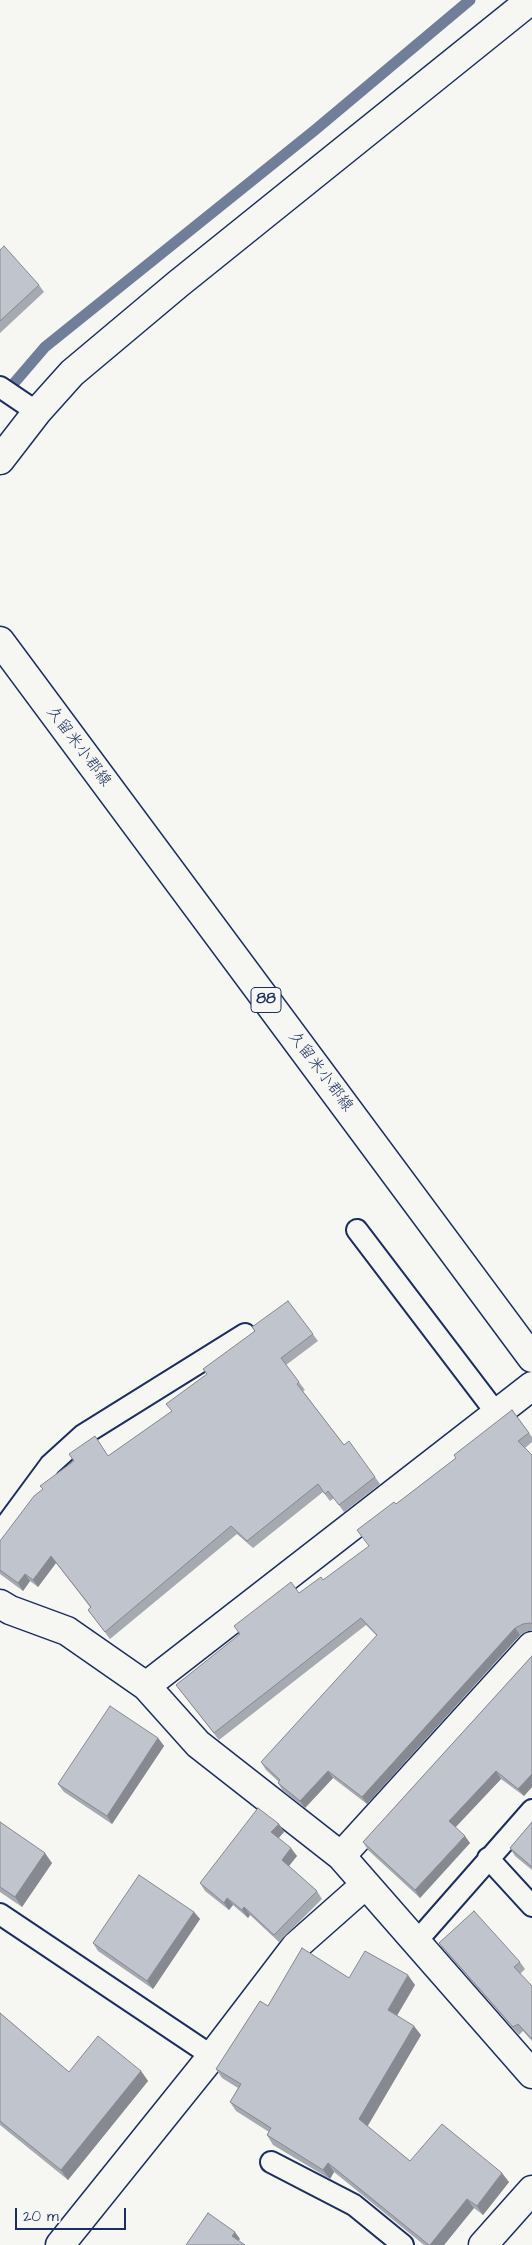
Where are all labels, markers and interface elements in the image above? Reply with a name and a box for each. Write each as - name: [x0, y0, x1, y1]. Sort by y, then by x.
- street label: 久留米小郡線: [41, 703, 115, 791]
- road number: 88: [251, 988, 281, 1012]
- street label: 久留米小郡線: [283, 1028, 357, 1116]
- scale bar: [18, 2198, 129, 2230]
- text: 20 m: [23, 2206, 59, 2227]

